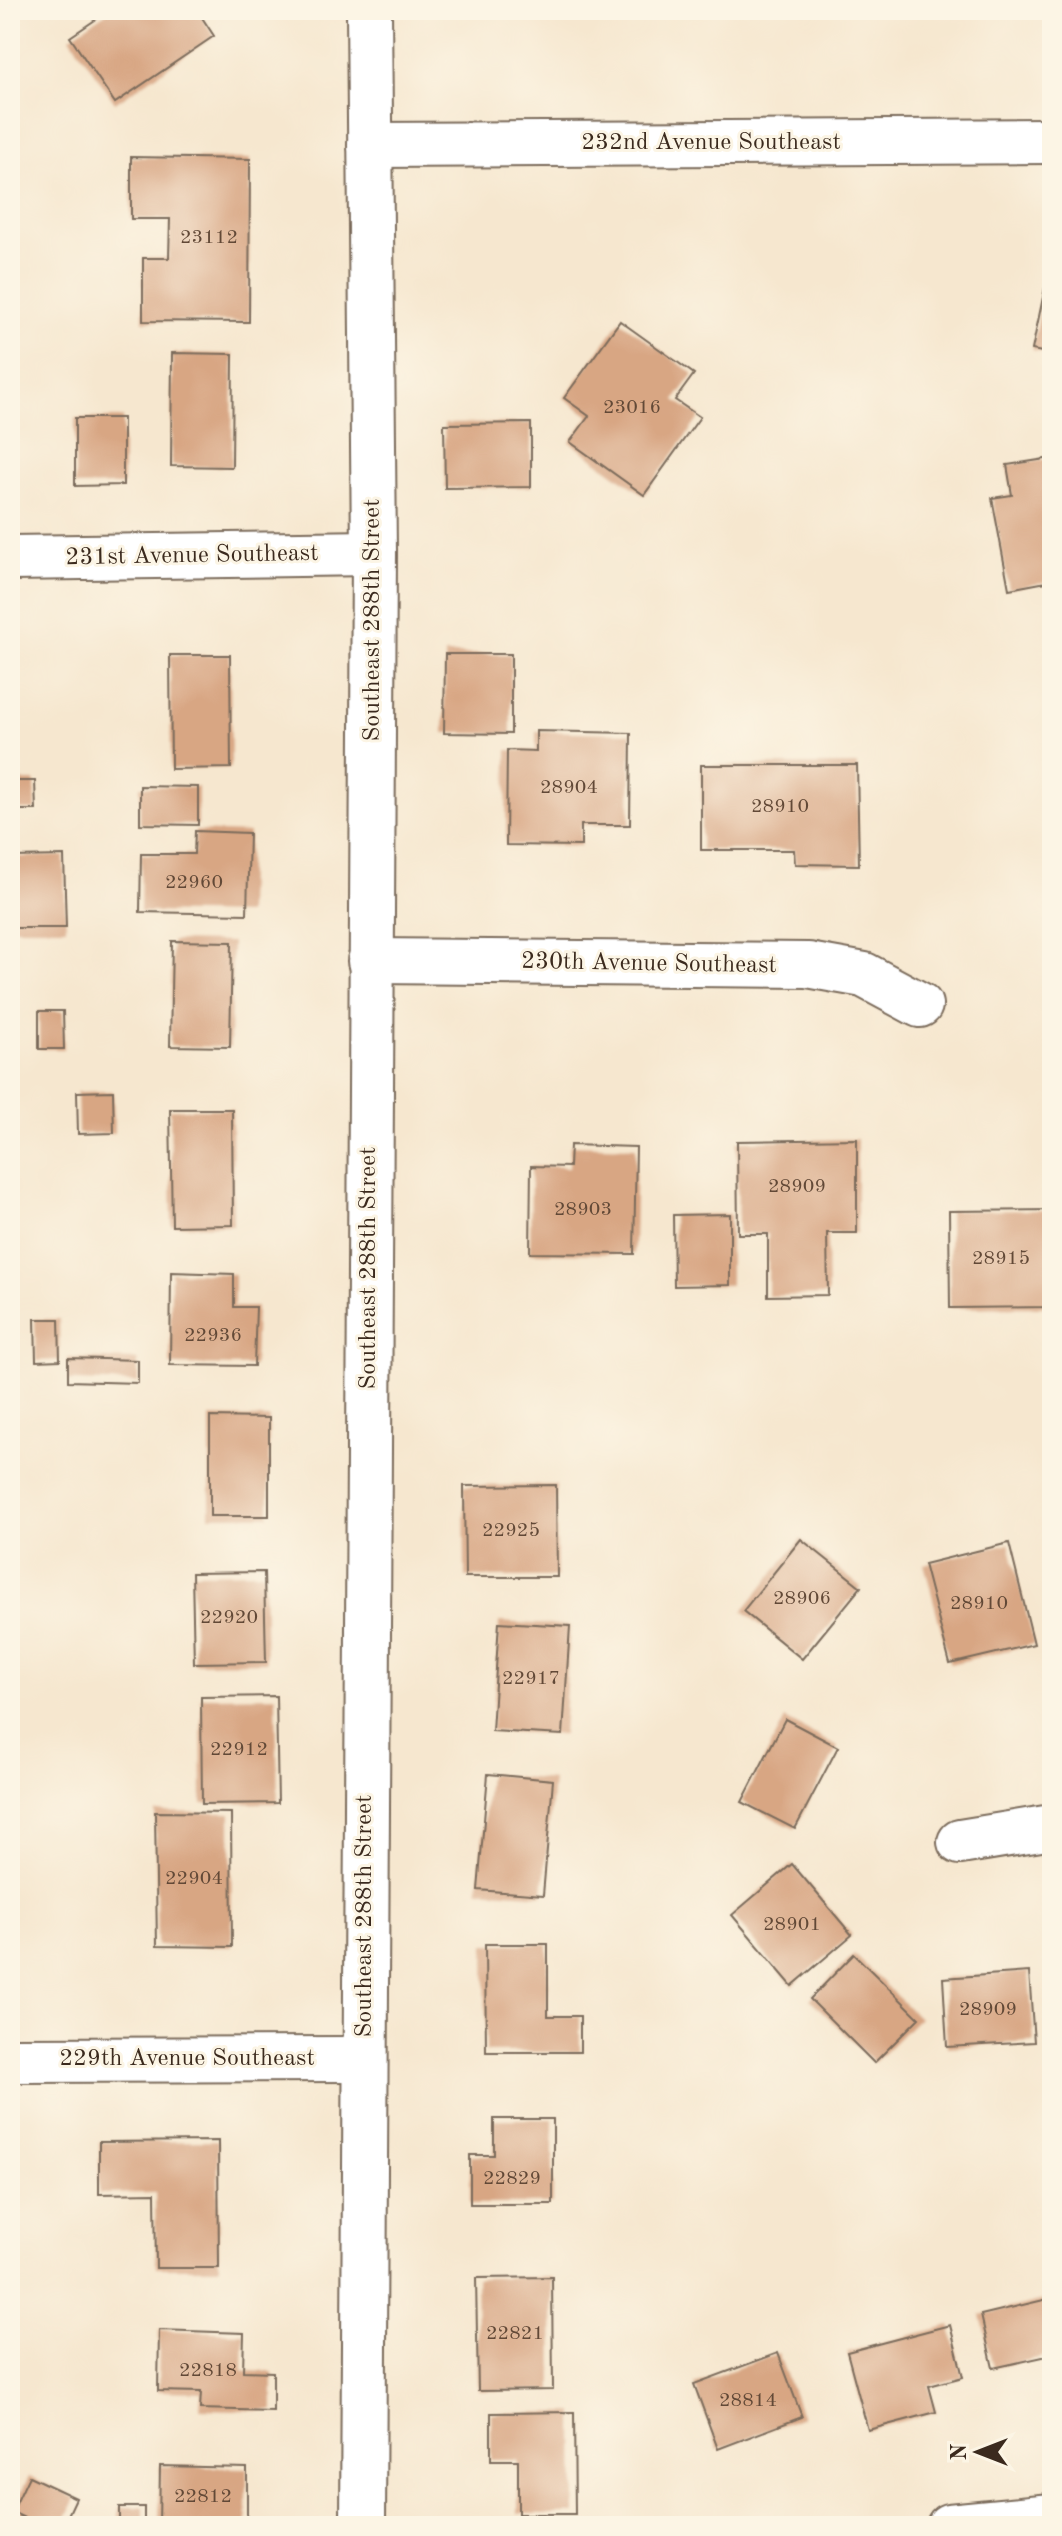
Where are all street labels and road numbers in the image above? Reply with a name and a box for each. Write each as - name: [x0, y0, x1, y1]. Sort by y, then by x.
- street label: 232nd Avenue Southeast: [581, 131, 841, 155]
- street label: Southeast 288th Street: [361, 498, 385, 742]
- street label: 231st Avenue Southeast: [65, 542, 319, 570]
- street label: 230th Avenue Southeast: [521, 950, 777, 978]
- street label: Southeast 288th Street: [357, 1146, 381, 1390]
- street label: Southeast 288th Street: [353, 1794, 377, 2038]
- street label: 229th Avenue Southeast: [59, 2047, 315, 2071]

